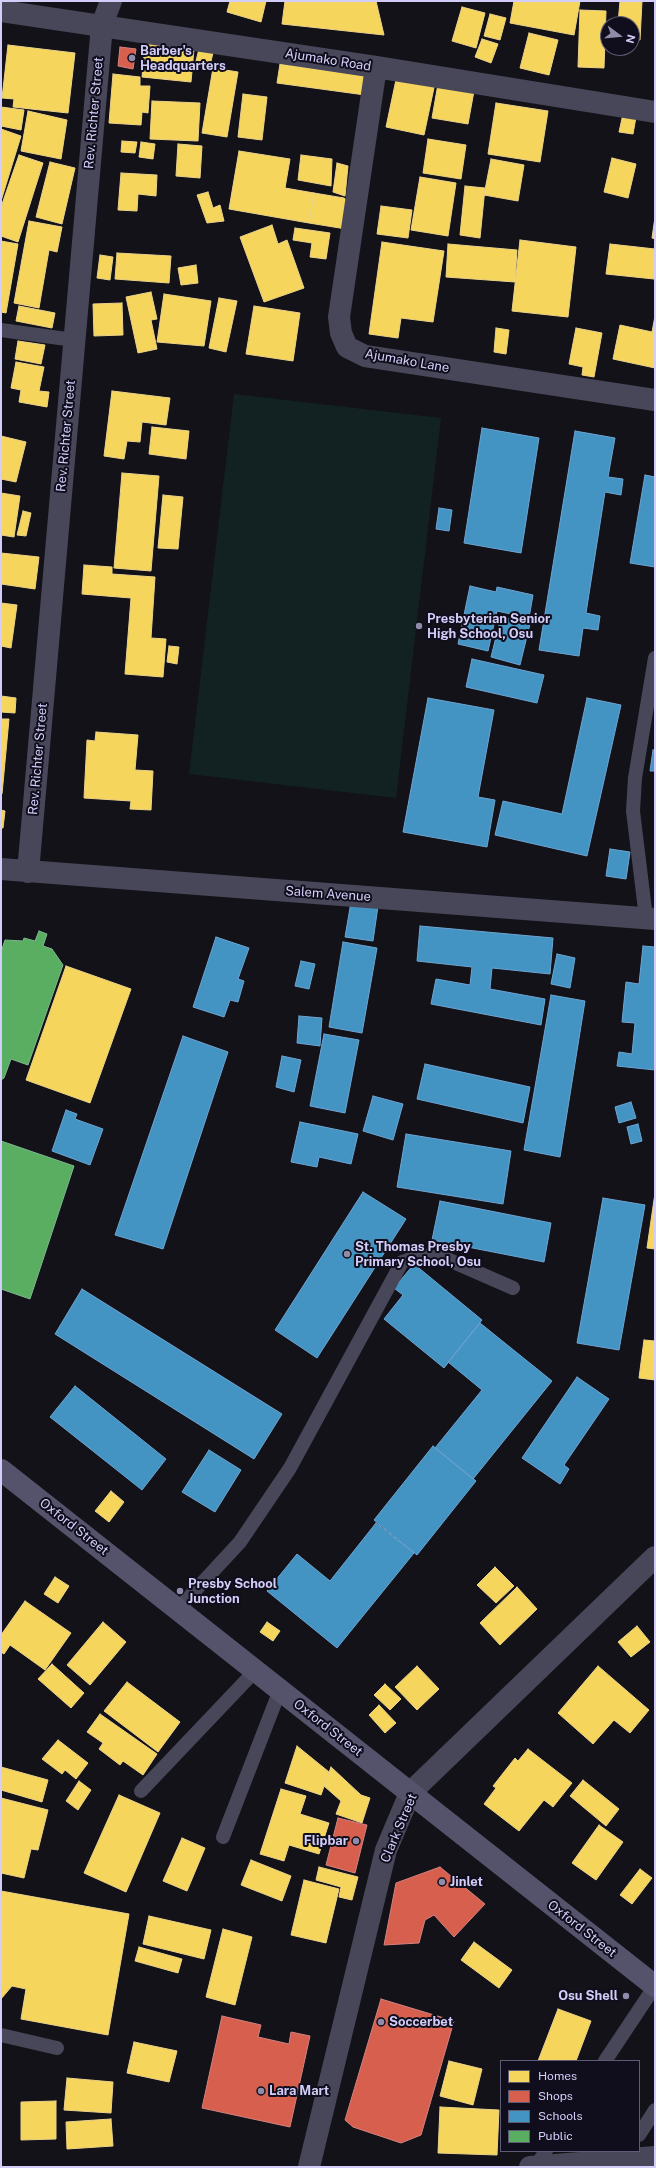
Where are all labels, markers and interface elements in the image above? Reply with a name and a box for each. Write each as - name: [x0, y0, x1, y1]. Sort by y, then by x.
- north arrow: [600, 16, 640, 56]
- text: N: [624, 33, 638, 45]
- place label: Barber's Headquarters: [140, 43, 226, 74]
- street label: Ajumako Road: [284, 45, 372, 75]
- marker: Barber's Headquarters: [127, 53, 137, 63]
- street label: Rev. Richter Street: [81, 56, 107, 170]
- street label: Ajumako Lane: [364, 346, 450, 376]
- street label: Rev. Richter Street: [53, 379, 79, 493]
- place label: Presbyterian Senior High School, Osu: [427, 611, 550, 642]
- marker: Presbyterian Senior High School, Osu: [414, 621, 424, 631]
- street label: Rev. Richter Street: [25, 702, 51, 816]
- street label: Salem Avenue: [285, 883, 371, 905]
- place label: St. Thomas Presby Primary School, Osu: [355, 1239, 481, 1270]
- marker: St. Thomas Presby Primary School, Osu: [342, 1249, 352, 1259]
- street label: Oxford Street: [37, 1495, 111, 1559]
- place label: Presby School Junction: [188, 1576, 277, 1607]
- marker: Presby School Junction: [175, 1586, 185, 1596]
- street label: Oxford Street: [291, 1696, 365, 1760]
- street label: Clark Street: [377, 1791, 421, 1865]
- place label: Flipbar: [304, 1833, 348, 1849]
- marker: Flipbar: [351, 1836, 361, 1846]
- place label: Jinlet: [450, 1874, 483, 1890]
- marker: Jinlet: [437, 1877, 447, 1887]
- street label: Oxford Street: [545, 1897, 619, 1961]
- place label: Osu Shell: [558, 1988, 618, 2004]
- marker: Osu Shell: [621, 1991, 631, 2001]
- place label: Soccerbet: [389, 2014, 453, 2030]
- marker: Soccerbet: [376, 2017, 386, 2027]
- legend: [500, 2060, 640, 2152]
- text: Homes: [538, 2069, 577, 2083]
- place label: Lara Mart: [269, 2083, 329, 2099]
- marker: Lara Mart: [256, 2086, 266, 2096]
- text: Shops: [538, 2089, 573, 2103]
- text: Schools: [538, 2109, 583, 2123]
- text: Public: [538, 2129, 573, 2143]

